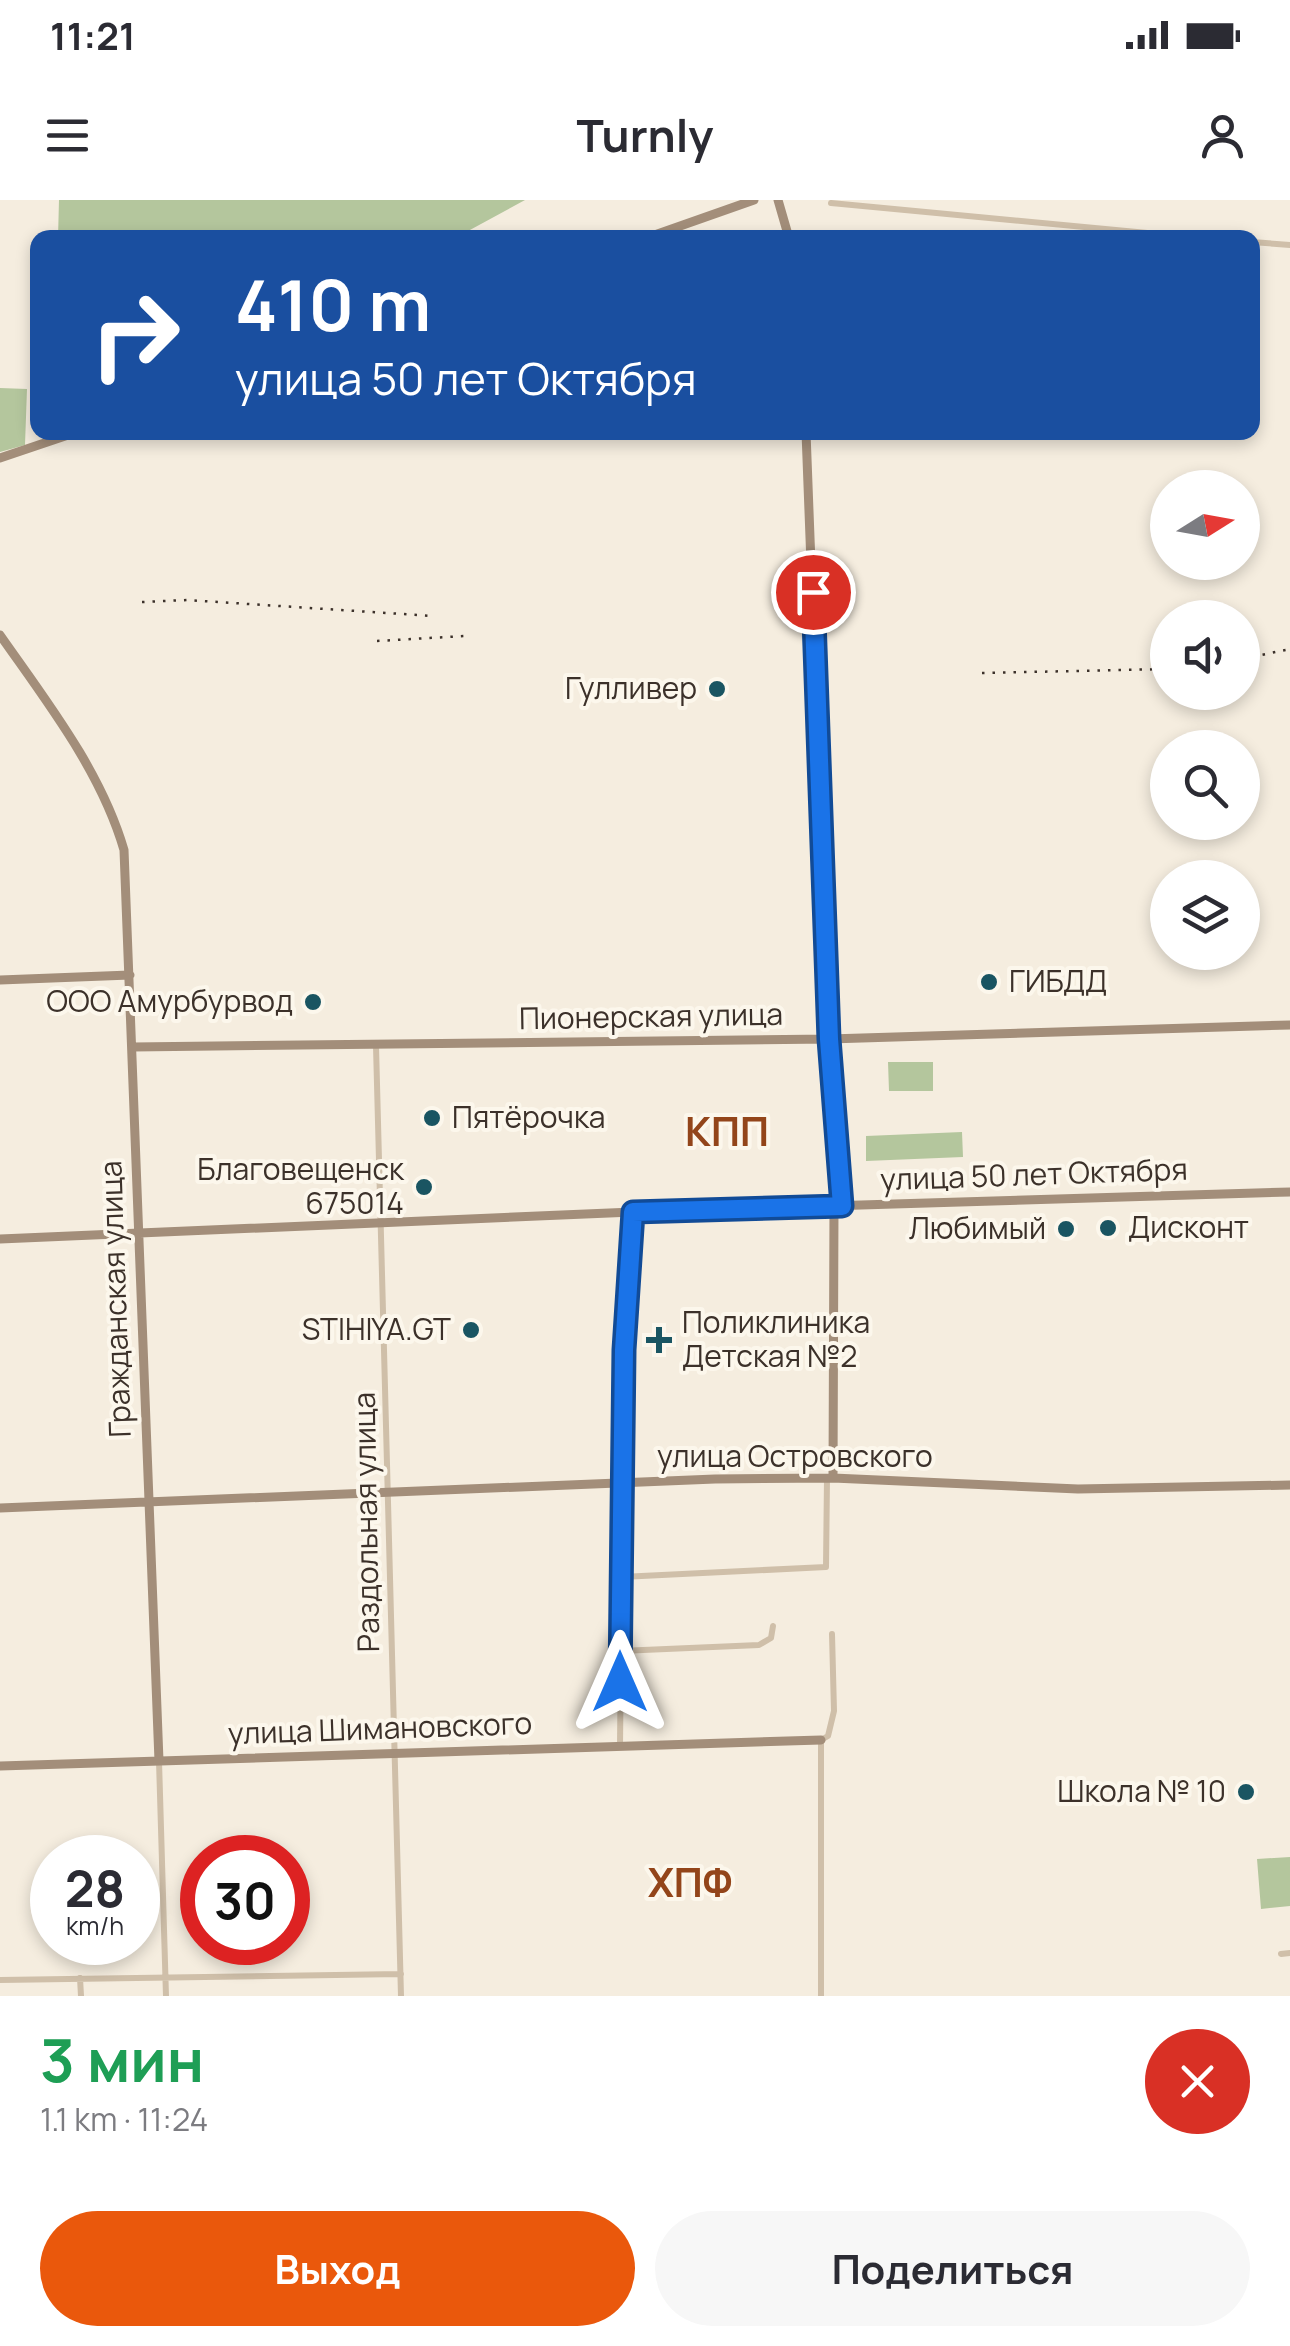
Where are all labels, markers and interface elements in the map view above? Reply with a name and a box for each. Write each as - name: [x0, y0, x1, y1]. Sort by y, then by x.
- text: 11:21: [50, 9, 136, 61]
- text: Turnly: [576, 104, 714, 166]
- icon: menu: [40, 108, 95, 163]
- icon: person: [1195, 108, 1250, 163]
- text: 410 m: [235, 256, 431, 352]
- icon: right: [70, 270, 200, 400]
- text: улица 50 лет Октября: [235, 347, 697, 409]
- north arrow: [1150, 470, 1260, 580]
- map controls: [1150, 470, 1260, 970]
- pin: [771, 550, 856, 635]
- icon: arrive: [786, 565, 841, 620]
- button: sound: [1150, 600, 1260, 710]
- place label: Гулливер: [565, 667, 697, 708]
- marker: Гулливер: [706, 678, 728, 700]
- button: search: [1150, 730, 1260, 840]
- button: layers: [1150, 860, 1260, 970]
- place label: ГИБДД: [1009, 960, 1107, 1001]
- marker: ГИБДД: [978, 971, 1000, 993]
- place label: ООО Амурбурвод: [46, 980, 293, 1021]
- marker: ООО Амурбурвод: [302, 991, 324, 1013]
- street label: Пионерская улица: [519, 993, 783, 1038]
- place label: Пятёрочка: [452, 1096, 605, 1137]
- district label: КПП: [685, 1103, 769, 1158]
- marker: Пятёрочка: [421, 1107, 443, 1129]
- place label: Благовещенск 675014: [197, 1148, 405, 1223]
- street label: улица 50 лет Октября: [879, 1148, 1188, 1199]
- street label: Гражданская улица: [89, 1160, 140, 1438]
- marker: Благовещенск 675014: [413, 1176, 435, 1198]
- place label: Дисконт: [1128, 1206, 1249, 1247]
- place label: Любимый: [909, 1207, 1046, 1248]
- marker: Дисконт: [1097, 1217, 1119, 1239]
- marker: Любимый: [1055, 1218, 1077, 1240]
- place label: Поликлиника Детская №2: [682, 1301, 870, 1376]
- place label: STIHIYA.GT: [302, 1308, 451, 1349]
- marker: STIHIYA.GT: [460, 1319, 482, 1341]
- marker: Поликлиника Детская №2: [646, 1327, 672, 1353]
- street label: Раздольная улица: [343, 1392, 388, 1652]
- street label: улица Островского: [657, 1435, 933, 1476]
- position arrow: [568, 1630, 672, 1734]
- street label: улица Шимановского: [227, 1702, 533, 1753]
- place label: Школа № 10: [1057, 1770, 1226, 1811]
- marker: Школа № 10: [1235, 1781, 1257, 1803]
- speed limit sign: 30: [180, 1835, 310, 1965]
- text: 28: [65, 1854, 125, 1922]
- district label: ХПФ: [648, 1854, 732, 1909]
- text: km/h: [66, 1908, 124, 1943]
- text: 3 мин: [40, 2018, 204, 2100]
- button: close: [1145, 2029, 1250, 2134]
- text: 1.1 km · 11:24: [40, 2097, 208, 2141]
- button: Выход: [40, 2211, 635, 2326]
- button: Поделиться: [655, 2211, 1250, 2326]

